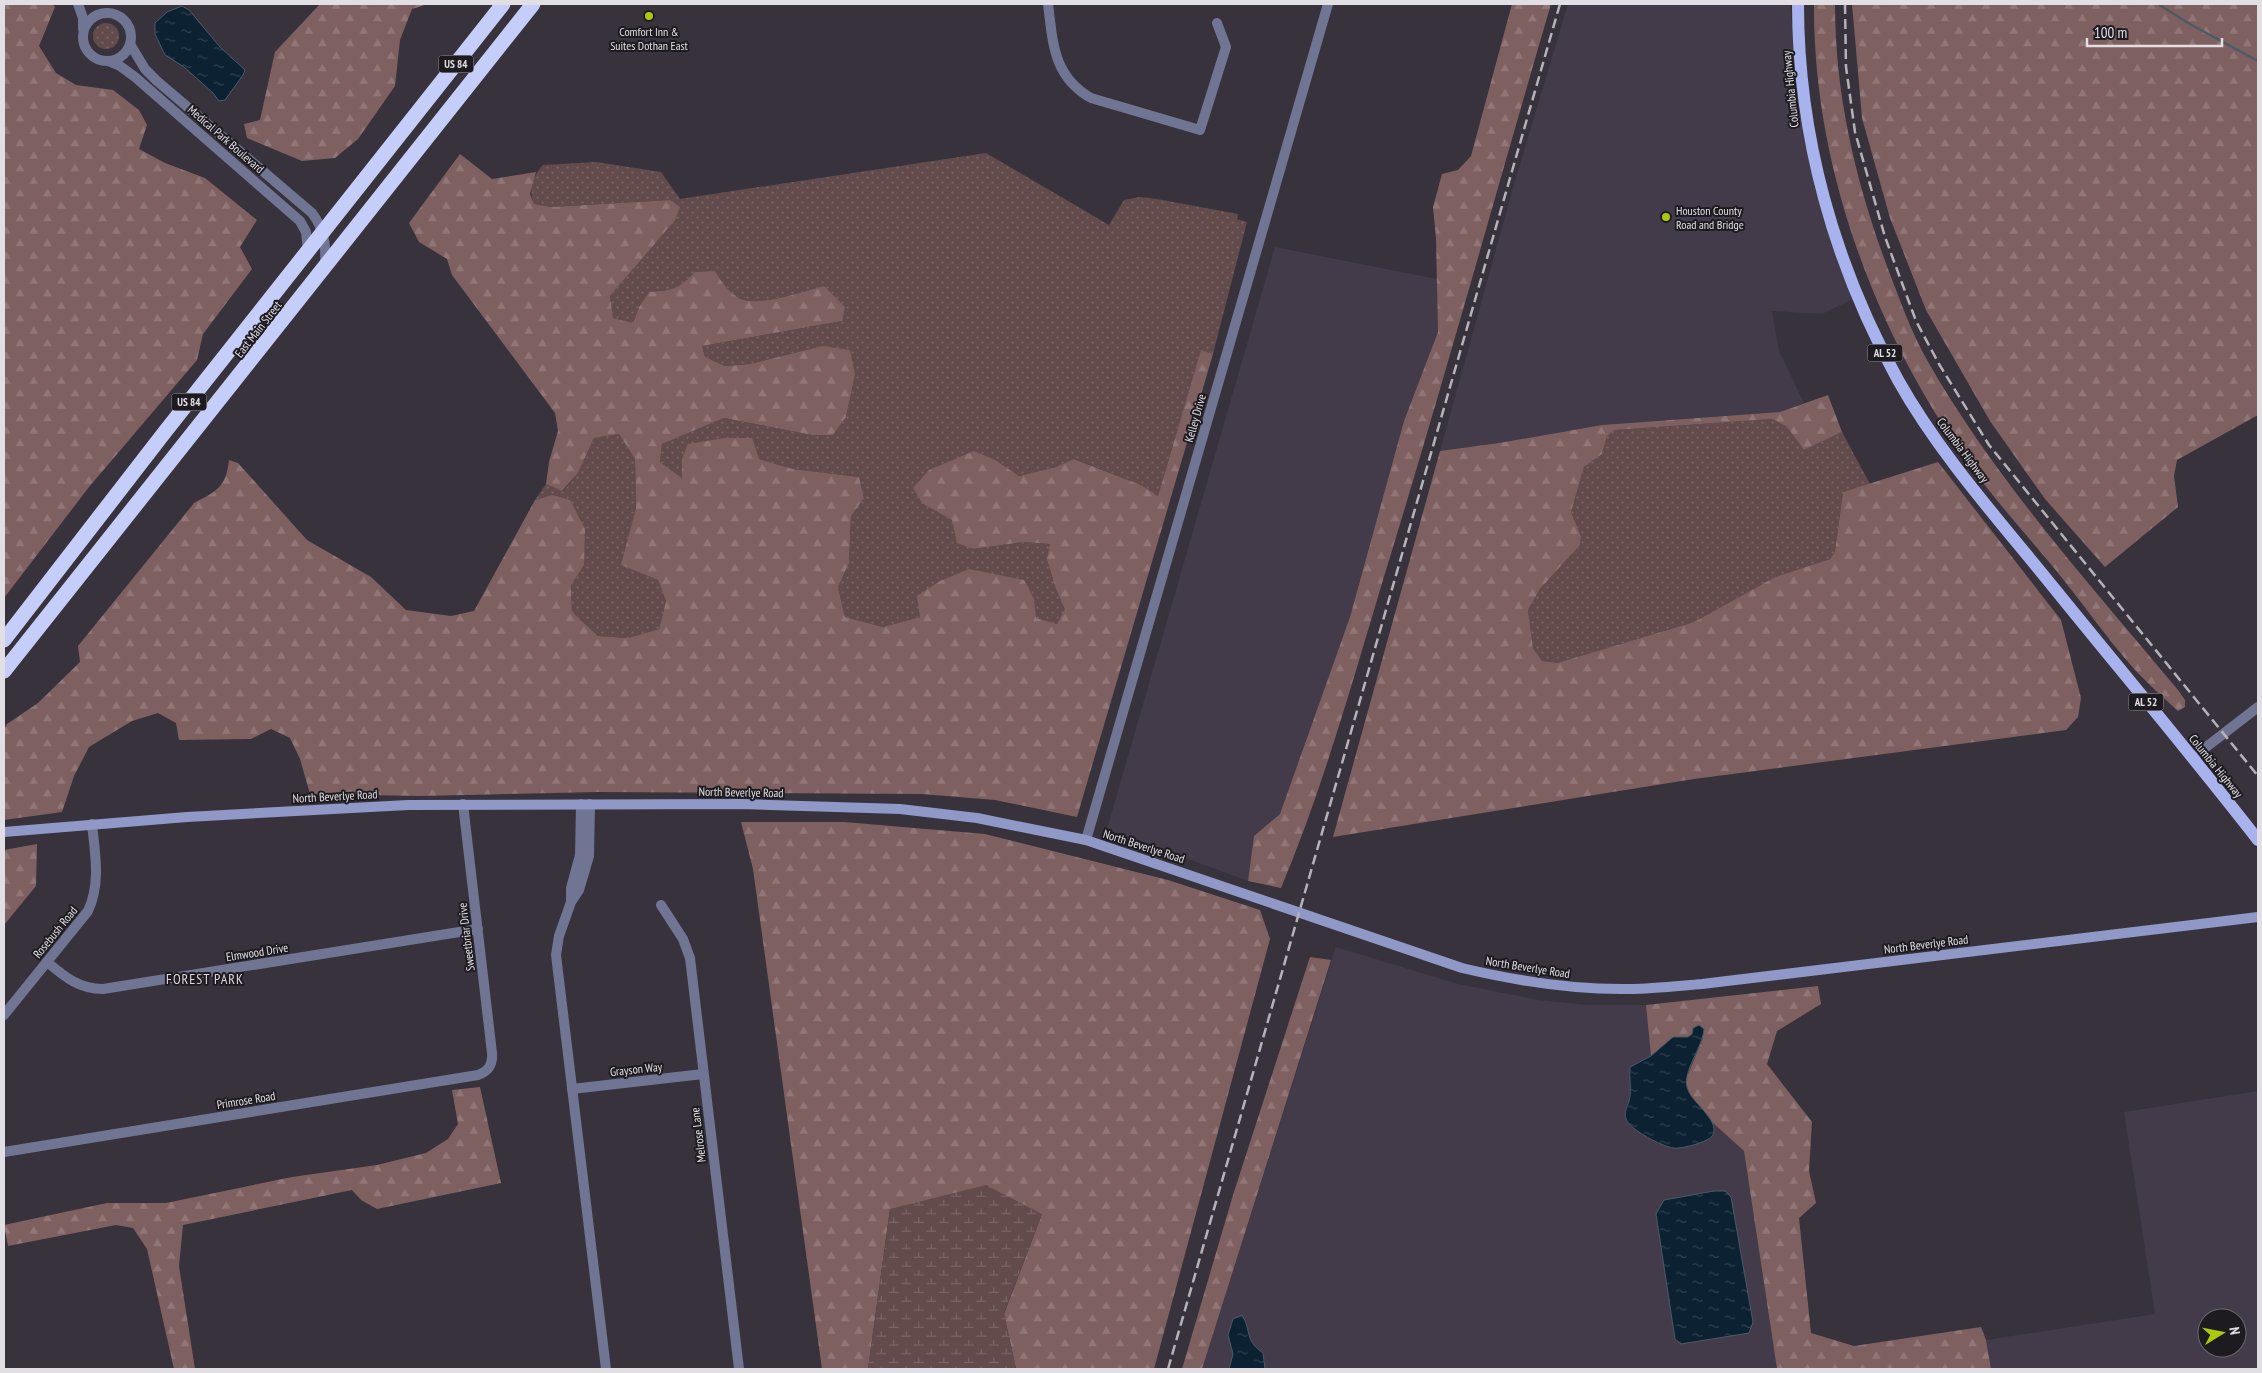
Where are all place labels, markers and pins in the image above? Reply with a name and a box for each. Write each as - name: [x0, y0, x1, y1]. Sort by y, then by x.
- marker: Comfort Inn & Suites Dothan East: [643, 10, 655, 22]
- place label: Comfort Inn & Suites Dothan East: [610, 24, 689, 53]
- place label: Houston County Road and Bridge: [1676, 203, 1744, 232]
- marker: Houston County Road and Bridge: [1660, 211, 1672, 223]

